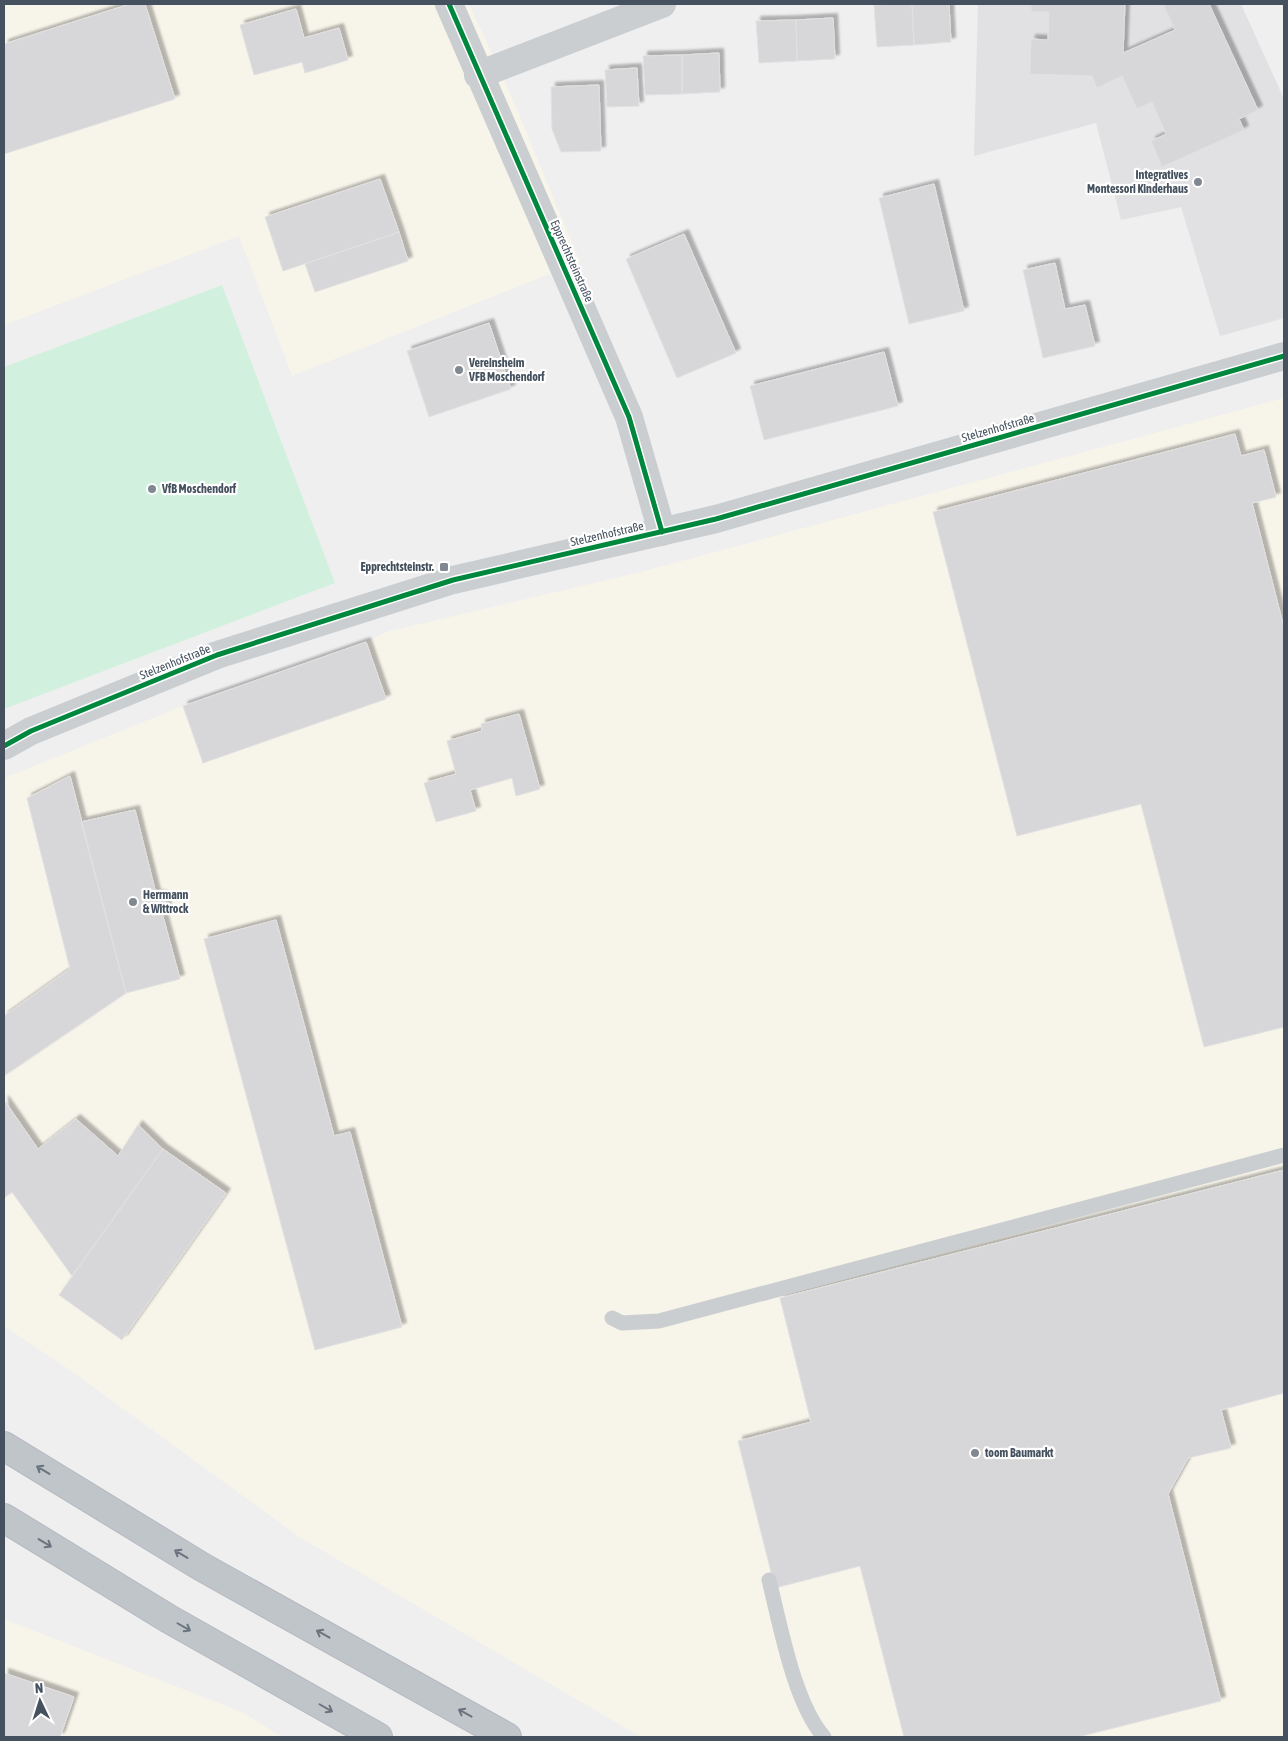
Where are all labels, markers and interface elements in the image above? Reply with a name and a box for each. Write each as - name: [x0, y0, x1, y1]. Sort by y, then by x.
- place label: Integratives Montessori Kinderhaus: [1087, 168, 1189, 196]
- marker: Integratives Montessori Kinderhaus: [1192, 176, 1204, 188]
- street label: Epprechtsteinstraße: [548, 218, 596, 304]
- place label: Vereinsheim VFB Moschendorf: [468, 356, 545, 384]
- marker: Vereinsheim VFB Moschendorf: [453, 364, 465, 376]
- street label: Stelzenhofstraße: [960, 411, 1036, 445]
- place label: VfB Moschendorf: [161, 482, 237, 496]
- marker: VfB Moschendorf: [146, 483, 158, 495]
- street label: Stelzenhofstraße: [569, 519, 645, 549]
- place label: Epprechtsteinstr.: [360, 560, 434, 574]
- marker: Epprechtsteinstr.: [438, 561, 450, 573]
- street label: Stelzenhofstraße: [138, 641, 212, 683]
- place label: Herrmann & Wittrock: [143, 888, 189, 916]
- marker: Herrmann & Wittrock: [127, 896, 139, 908]
- place label: toom Baumarkt: [984, 1446, 1054, 1460]
- marker: toom Baumarkt: [969, 1447, 981, 1459]
- one-way arrow: [36, 1464, 50, 1474]
- one-way arrow: [38, 1538, 52, 1548]
- one-way arrow: [175, 1549, 189, 1559]
- one-way arrow: [177, 1622, 192, 1632]
- one-way arrow: [316, 1629, 331, 1639]
- north arrow: [15, 1676, 65, 1726]
- text: N: [34, 1680, 44, 1696]
- one-way arrow: [318, 1703, 332, 1713]
- one-way arrow: [458, 1708, 472, 1718]

